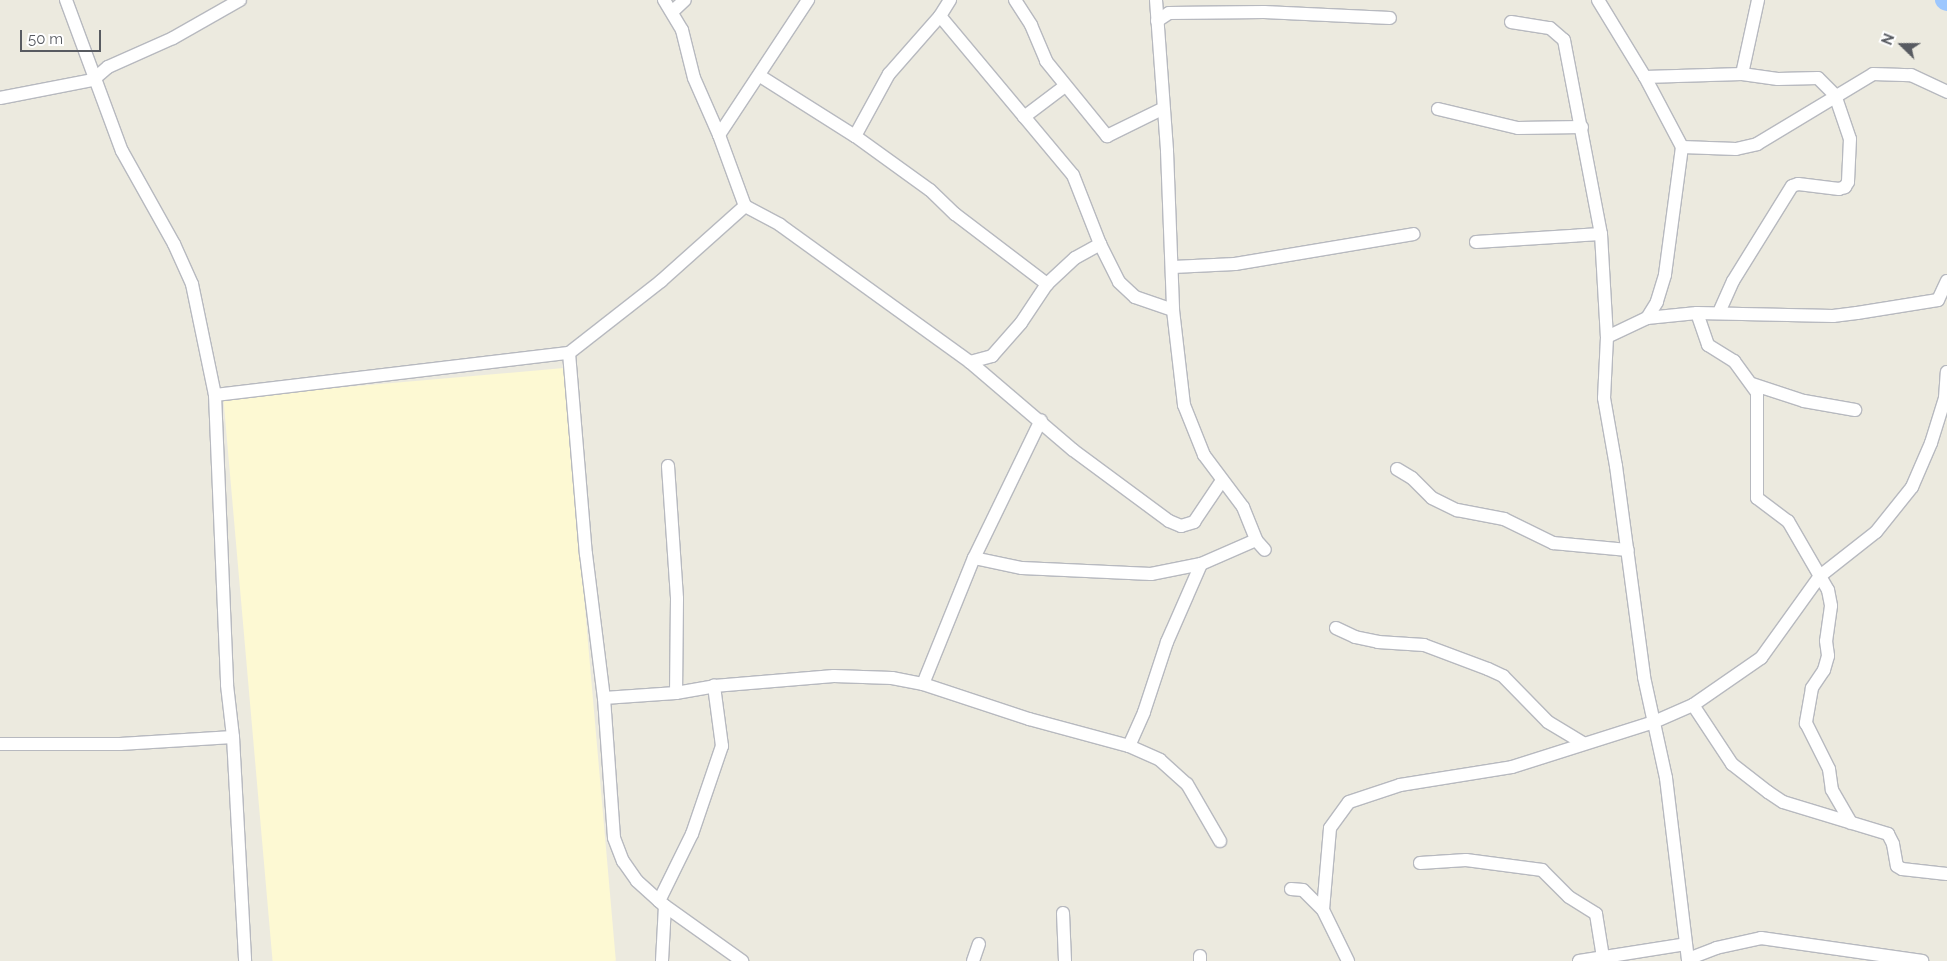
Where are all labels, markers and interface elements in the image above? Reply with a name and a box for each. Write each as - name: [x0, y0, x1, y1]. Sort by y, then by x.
- scale bar: [22, 20, 104, 52]
- north arrow: [1877, 20, 1927, 70]
- text: 50 m: [28, 30, 63, 48]
- text: N: [1879, 31, 1898, 47]

